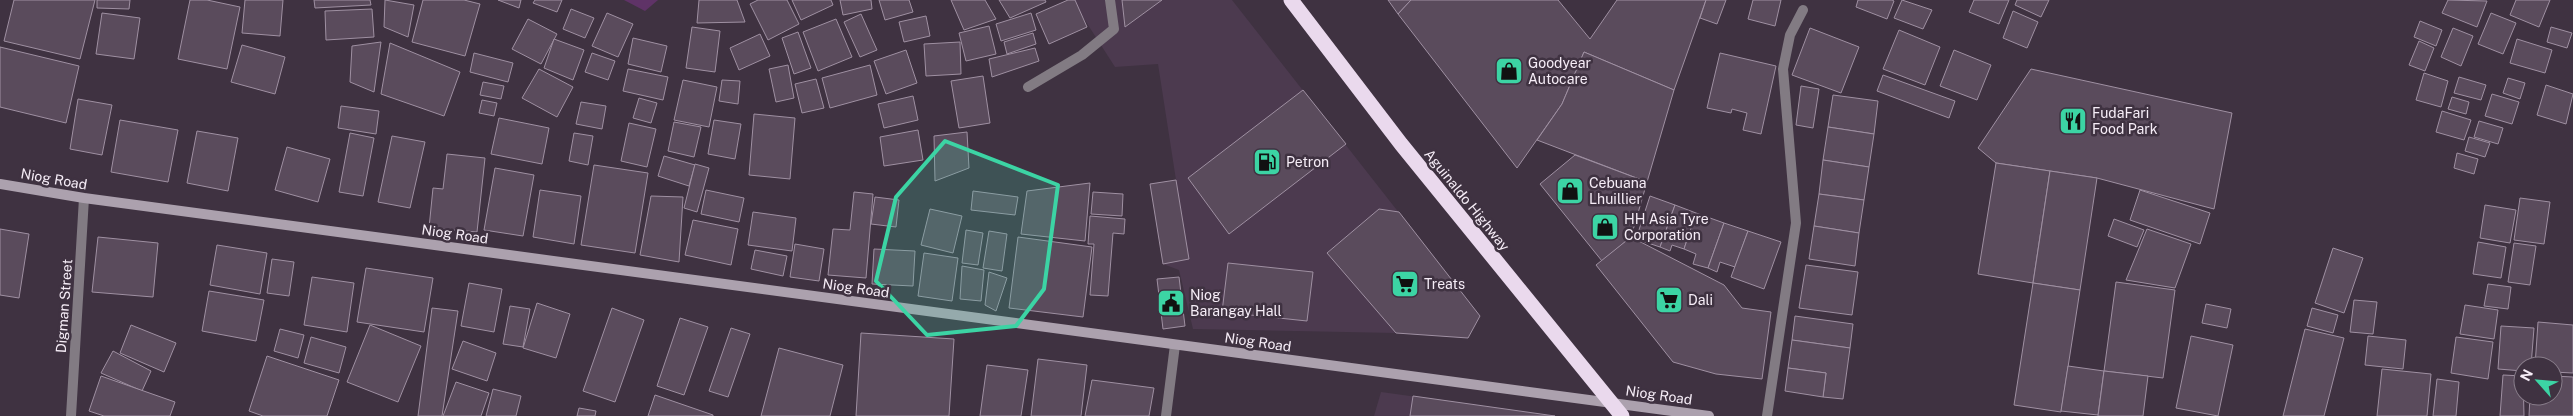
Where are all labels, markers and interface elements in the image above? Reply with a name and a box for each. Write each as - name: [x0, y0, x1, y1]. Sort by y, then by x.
- place label: Goodyear Autocare: [1528, 55, 1591, 87]
- shop icon: Goodyear Autocare: [1494, 56, 1524, 86]
- place label: FudaFari Food Park: [2092, 105, 2158, 137]
- restaurant icon: FudaFari Food Park: [2058, 106, 2088, 136]
- street label: Aguinaldo Highway: [1421, 146, 1513, 254]
- fuel station icon: Petron: [1252, 147, 1282, 177]
- place label: Petron: [1286, 154, 1329, 170]
- street label: Niog Road: [20, 165, 88, 193]
- place label: Cebuana Lhuillier: [1589, 175, 1647, 207]
- shop icon: Cebuana Lhuillier: [1555, 176, 1585, 206]
- place label: HH Asia Tyre Corporation: [1624, 211, 1709, 243]
- shop icon: HH Asia Tyre Corporation: [1590, 212, 1620, 242]
- street label: Niog Road: [421, 221, 489, 247]
- street label: Digman Street: [53, 259, 75, 353]
- supermarket icon: Treats: [1390, 269, 1420, 299]
- street label: Niog Road: [822, 275, 890, 301]
- place label: Treats: [1424, 276, 1465, 292]
- supermarket icon: Dali: [1654, 285, 1684, 315]
- place label: Niog Barangay Hall: [1190, 287, 1282, 319]
- public building icon: Niog Barangay Hall: [1156, 288, 1186, 318]
- place label: Dali: [1688, 292, 1713, 308]
- street label: Niog Road: [1224, 329, 1292, 355]
- north arrow: [2513, 356, 2563, 406]
- text: N: [2517, 367, 2536, 384]
- street label: Niog Road: [1625, 382, 1693, 408]

